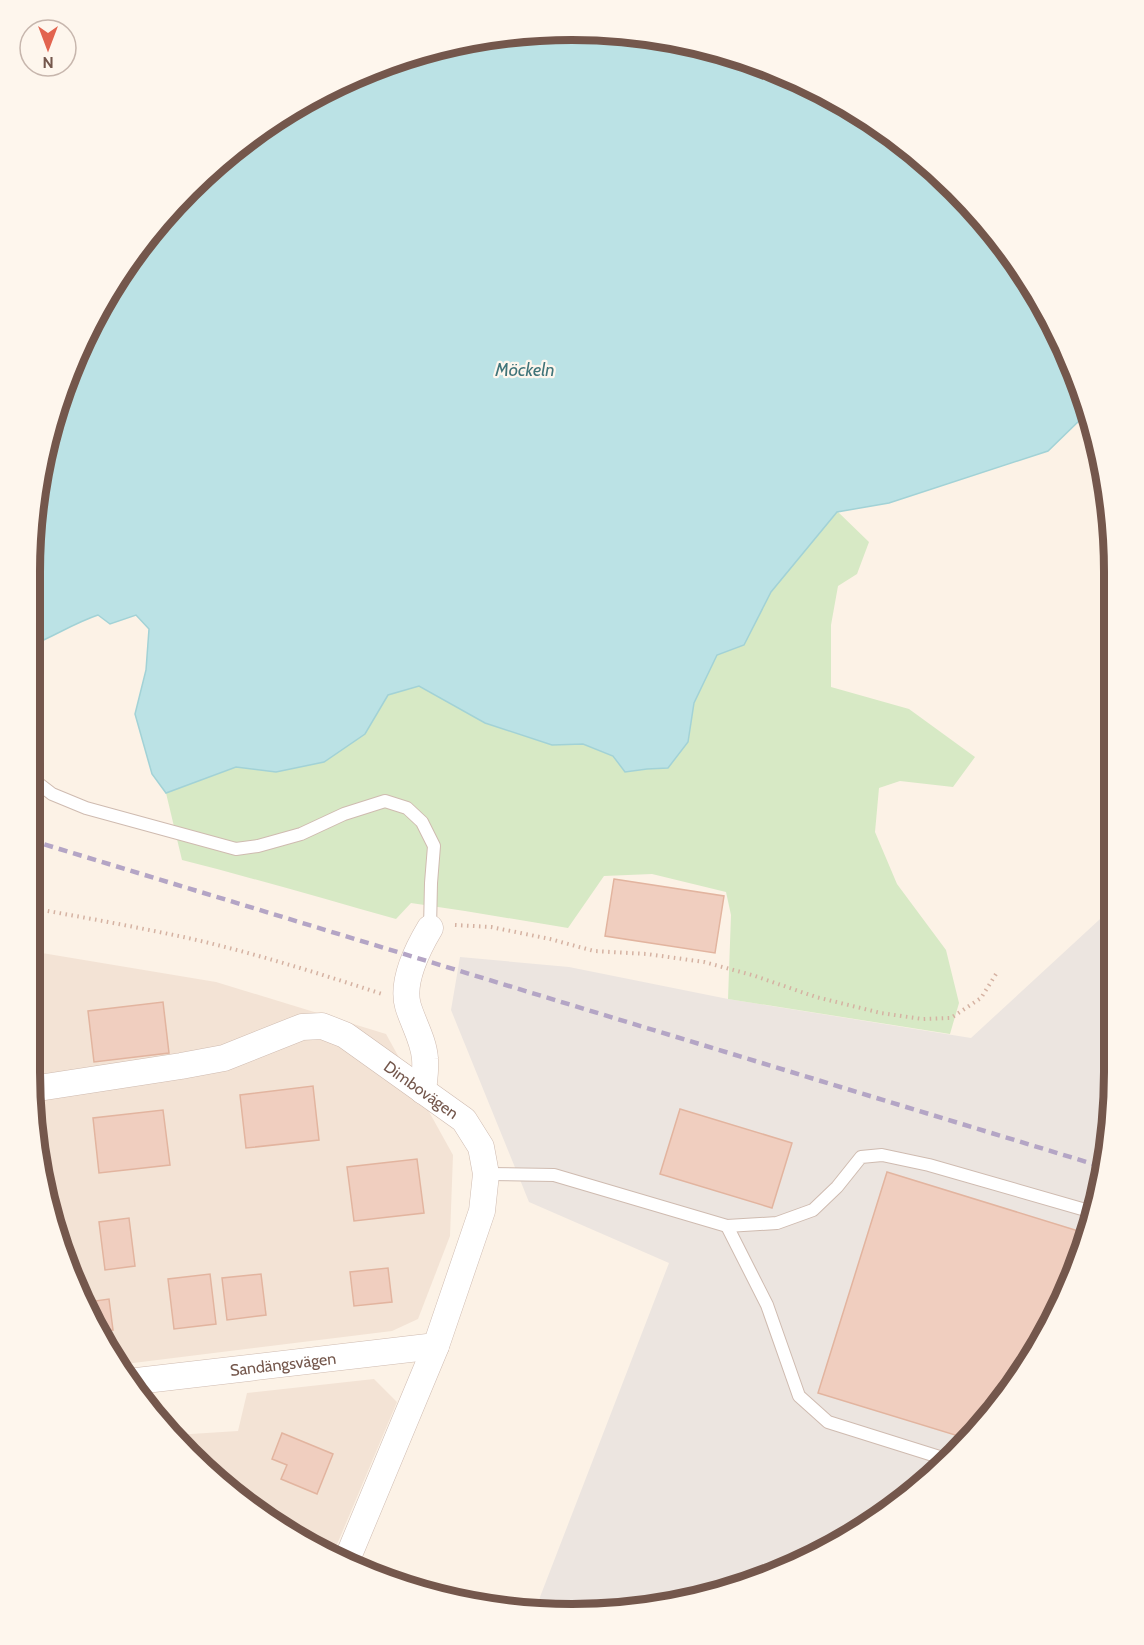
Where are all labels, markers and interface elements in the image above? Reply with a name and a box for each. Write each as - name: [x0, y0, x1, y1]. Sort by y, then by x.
- north arrow: [18, 18, 78, 78]
- text: N: [42, 53, 54, 72]
- water label: Möckeln: [494, 359, 555, 381]
- street label: Dimbovägen: [380, 1057, 462, 1123]
- street label: Sandängsvägen: [229, 1349, 337, 1380]

